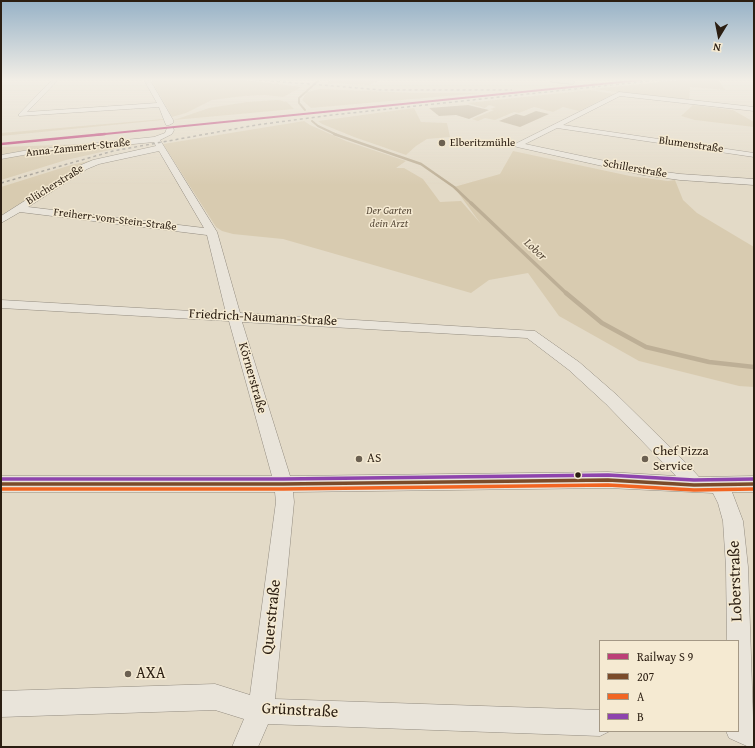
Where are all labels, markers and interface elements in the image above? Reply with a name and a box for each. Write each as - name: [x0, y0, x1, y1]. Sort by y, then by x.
- north arrow: [699, 16, 739, 56]
- text: N: [712, 39, 722, 56]
- street label: Blumenstraße: [658, 134, 724, 156]
- street label: Anna-Zammert-Straße: [25, 136, 131, 160]
- place label: Elberitzmühle: [450, 136, 515, 150]
- marker: Elberitzmühle: [437, 138, 447, 148]
- street label: Schillerstraße: [602, 157, 668, 181]
- street label: Blücherstraße: [24, 162, 86, 208]
- park label: Der Garten dein Arzt: [366, 204, 412, 230]
- street label: Freiherr-vom-Stein-Straße: [53, 206, 177, 234]
- water label: Lober: [521, 236, 549, 264]
- street label: Friedrich-Naumann-Straße: [189, 306, 337, 330]
- street label: Körnerstraße: [234, 341, 270, 415]
- place label: Chef Pizza Service: [653, 444, 709, 475]
- place label: AS: [367, 451, 381, 467]
- marker: AS: [354, 454, 364, 464]
- marker: Chef Pizza Service: [640, 454, 650, 464]
- unlabelled marker: [573, 470, 583, 480]
- street label: Loberstraße: [725, 540, 747, 622]
- street label: Querstraße: [259, 579, 285, 655]
- legend: [599, 640, 739, 732]
- text: Railway S 9: [637, 648, 693, 665]
- place label: AXA: [136, 664, 165, 684]
- text: 207: [637, 668, 654, 685]
- marker: AXA: [123, 669, 133, 679]
- text: A: [637, 688, 644, 705]
- street label: Grünstraße: [261, 699, 339, 723]
- text: B: [637, 708, 644, 725]

